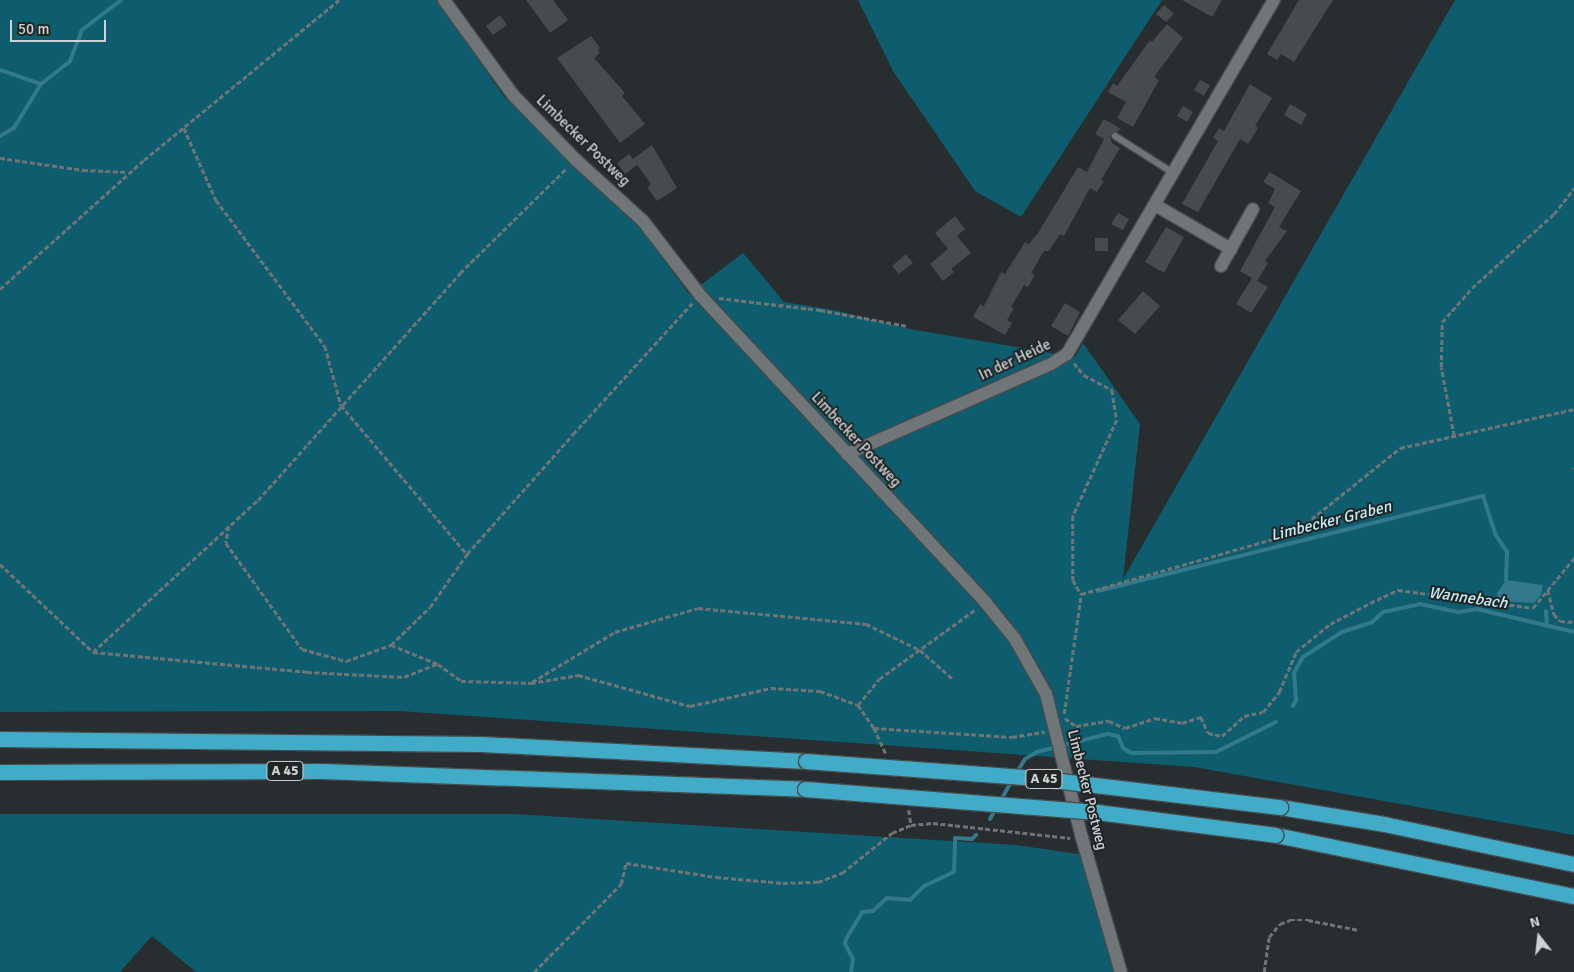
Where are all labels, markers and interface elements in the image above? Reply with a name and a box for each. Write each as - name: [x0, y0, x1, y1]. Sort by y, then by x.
- scale bar: [12, 10, 109, 42]
- text: 50 m: [18, 20, 49, 38]
- street label: Limbecker Postweg: [532, 92, 634, 190]
- street label: In der Heide: [976, 336, 1054, 384]
- street label: Limbecker Postweg: [807, 389, 905, 491]
- water label: Limbecker Graben: [1269, 497, 1393, 545]
- water label: Wannebach: [1427, 583, 1509, 613]
- street label: Limbecker Postweg: [1063, 728, 1111, 852]
- road number: A 45: [266, 759, 304, 782]
- road number: A 45: [1025, 768, 1063, 791]
- north arrow: [1514, 912, 1564, 962]
- text: N: [1528, 913, 1542, 932]

